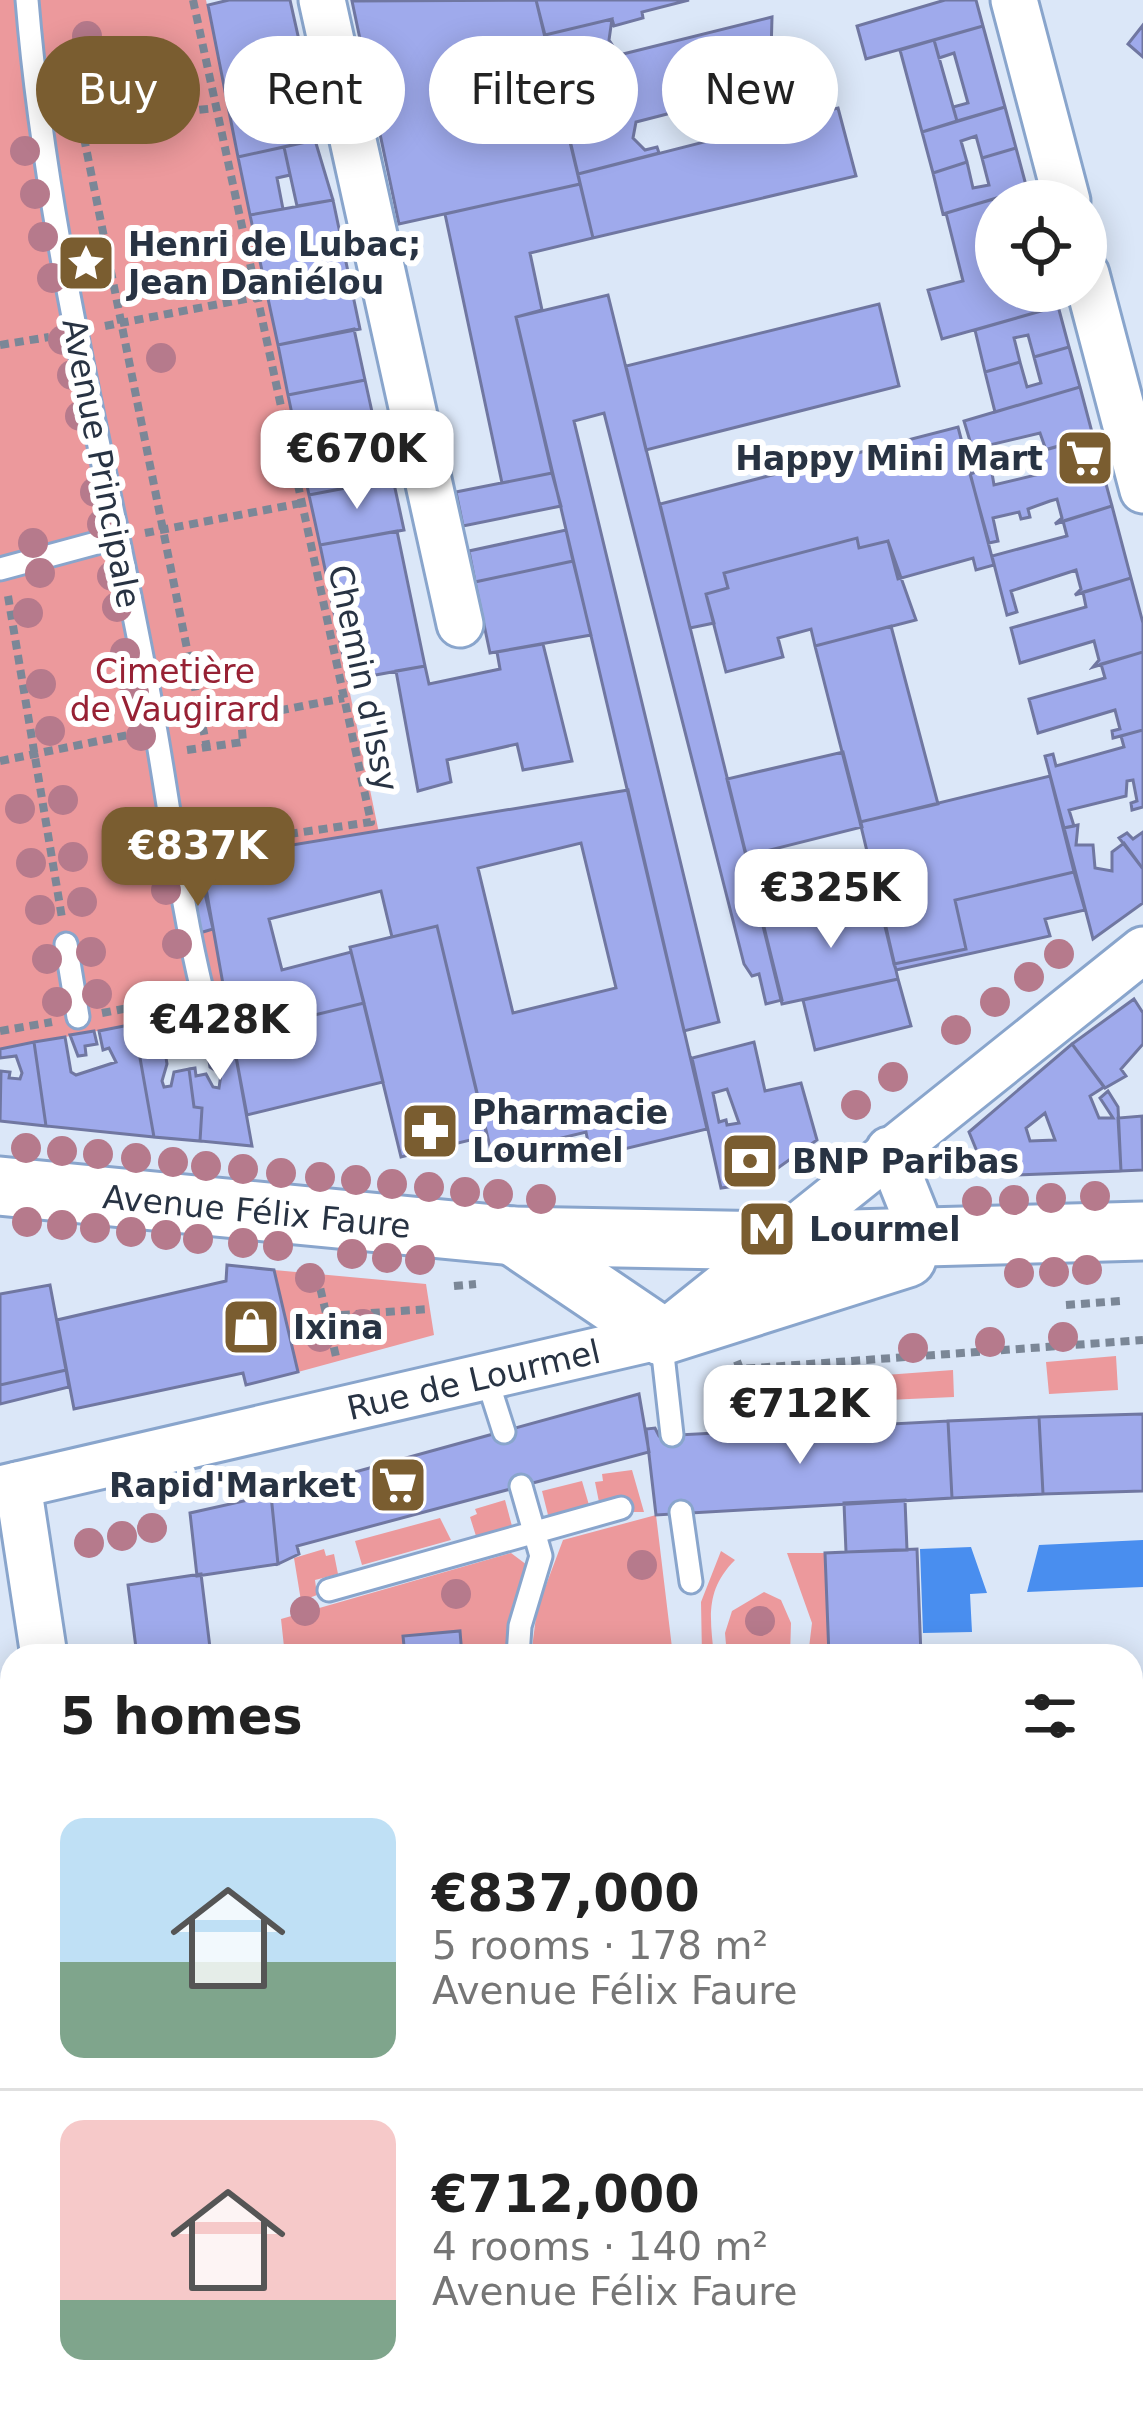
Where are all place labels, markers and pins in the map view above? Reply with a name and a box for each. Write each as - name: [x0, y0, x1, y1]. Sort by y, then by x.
- place label: Henri de Lubac; Jean Daniélou: [126, 225, 421, 302]
- place icon: Henri de Lubac; Jean Daniélou: [55, 232, 117, 294]
- pin: €670K: [273, 410, 441, 512]
- supermarket icon: Happy Mini Mart: [1054, 427, 1116, 489]
- place label: Happy Mini Mart: [735, 439, 1043, 478]
- pin: €837K: [114, 807, 282, 909]
- pin: €325K: [747, 849, 915, 951]
- pin: €428K: [136, 981, 304, 1083]
- place label: Pharmacie Lourmel: [472, 1093, 668, 1170]
- pharmacy icon: Pharmacie Lourmel: [399, 1100, 461, 1162]
- bank icon: BNP Paribas: [719, 1130, 781, 1192]
- place label: BNP Paribas: [792, 1142, 1019, 1181]
- metro station icon: Lourmel: [736, 1198, 798, 1260]
- place label: Lourmel: [809, 1210, 961, 1249]
- shop icon: Ixina: [220, 1296, 282, 1358]
- place label: Ixina: [293, 1308, 384, 1347]
- pin: €712K: [716, 1365, 884, 1467]
- supermarket icon: Rapid'Market: [367, 1454, 429, 1516]
- place label: Rapid'Market: [109, 1466, 356, 1505]

